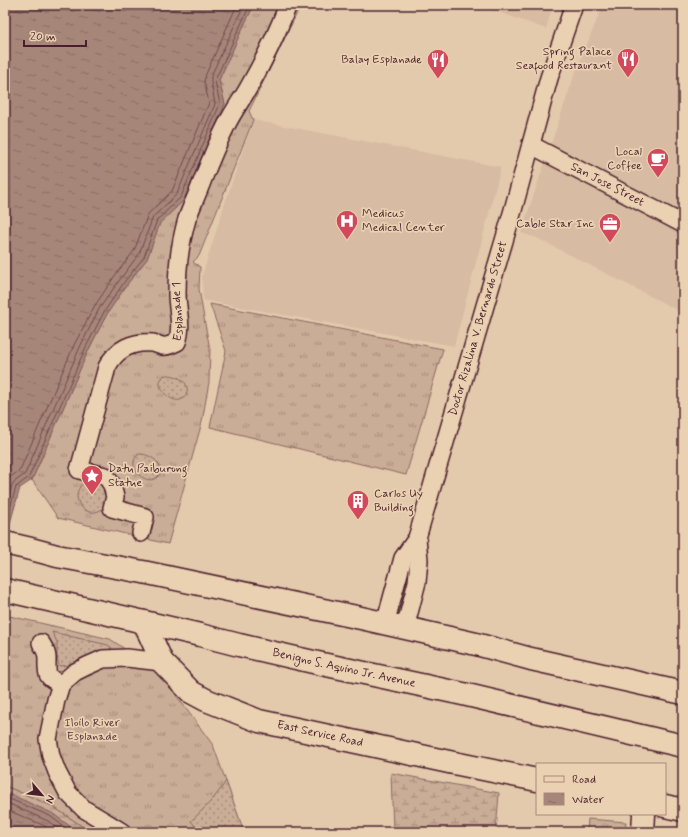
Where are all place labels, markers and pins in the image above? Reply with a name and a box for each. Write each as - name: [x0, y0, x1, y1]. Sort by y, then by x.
- place label: Spring Palace Seafood Restaurant: [516, 44, 612, 75]
- restaurant icon: Spring Palace Seafood Restaurant: [615, 46, 641, 79]
- restaurant icon: Balay Esplanade: [425, 47, 451, 80]
- place label: Balay Esplanade: [341, 52, 422, 68]
- place label: Local Coffee: [607, 144, 642, 174]
- cafe icon: Local Coffee: [645, 146, 671, 179]
- place label: Medicus Medical Center: [362, 206, 445, 236]
- hospital icon: Medicus Medical Center: [334, 208, 360, 241]
- office icon: Cable Star Inc: [597, 211, 623, 244]
- place label: Cable Star Inc: [516, 216, 594, 232]
- place label: Datu Paiburong Statue: [108, 461, 188, 491]
- place icon: Datu Paiburong Statue: [79, 463, 105, 496]
- place label: Carlos Uy Building: [374, 486, 423, 517]
- building icon: Carlos Uy Building: [345, 488, 371, 521]

